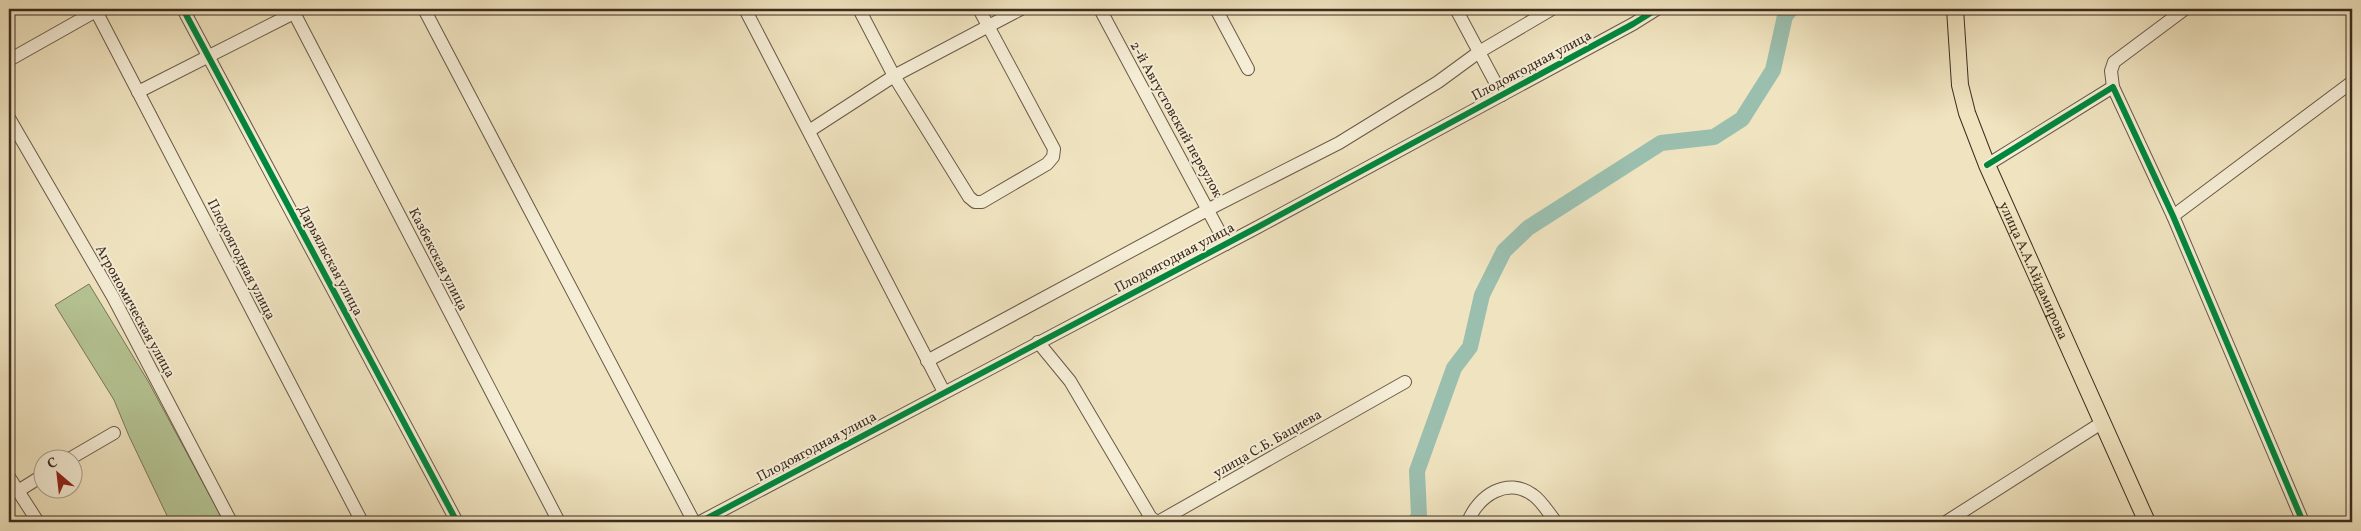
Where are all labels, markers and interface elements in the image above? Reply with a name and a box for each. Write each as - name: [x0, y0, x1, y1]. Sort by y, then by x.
- street label: Плодоягодная улица: [1468, 27, 1595, 106]
- street label: 2-й Августовский переулок: [1125, 38, 1227, 202]
- street label: Плодоягодная улица: [202, 196, 279, 324]
- street label: улица А.А.Айдамирова: [1994, 199, 2072, 343]
- street label: Дарьяльская улица: [292, 202, 367, 319]
- street label: Казбекская улица: [404, 205, 472, 314]
- street label: Плодоягодная улица: [1111, 219, 1238, 298]
- street label: Агрономическая улица: [90, 242, 179, 381]
- street label: улица С.Б. Бациева: [1210, 405, 1326, 483]
- street label: Плодоягодная улица: [753, 408, 880, 487]
- north arrow: [32, 448, 82, 498]
- text: С: [44, 453, 61, 474]

